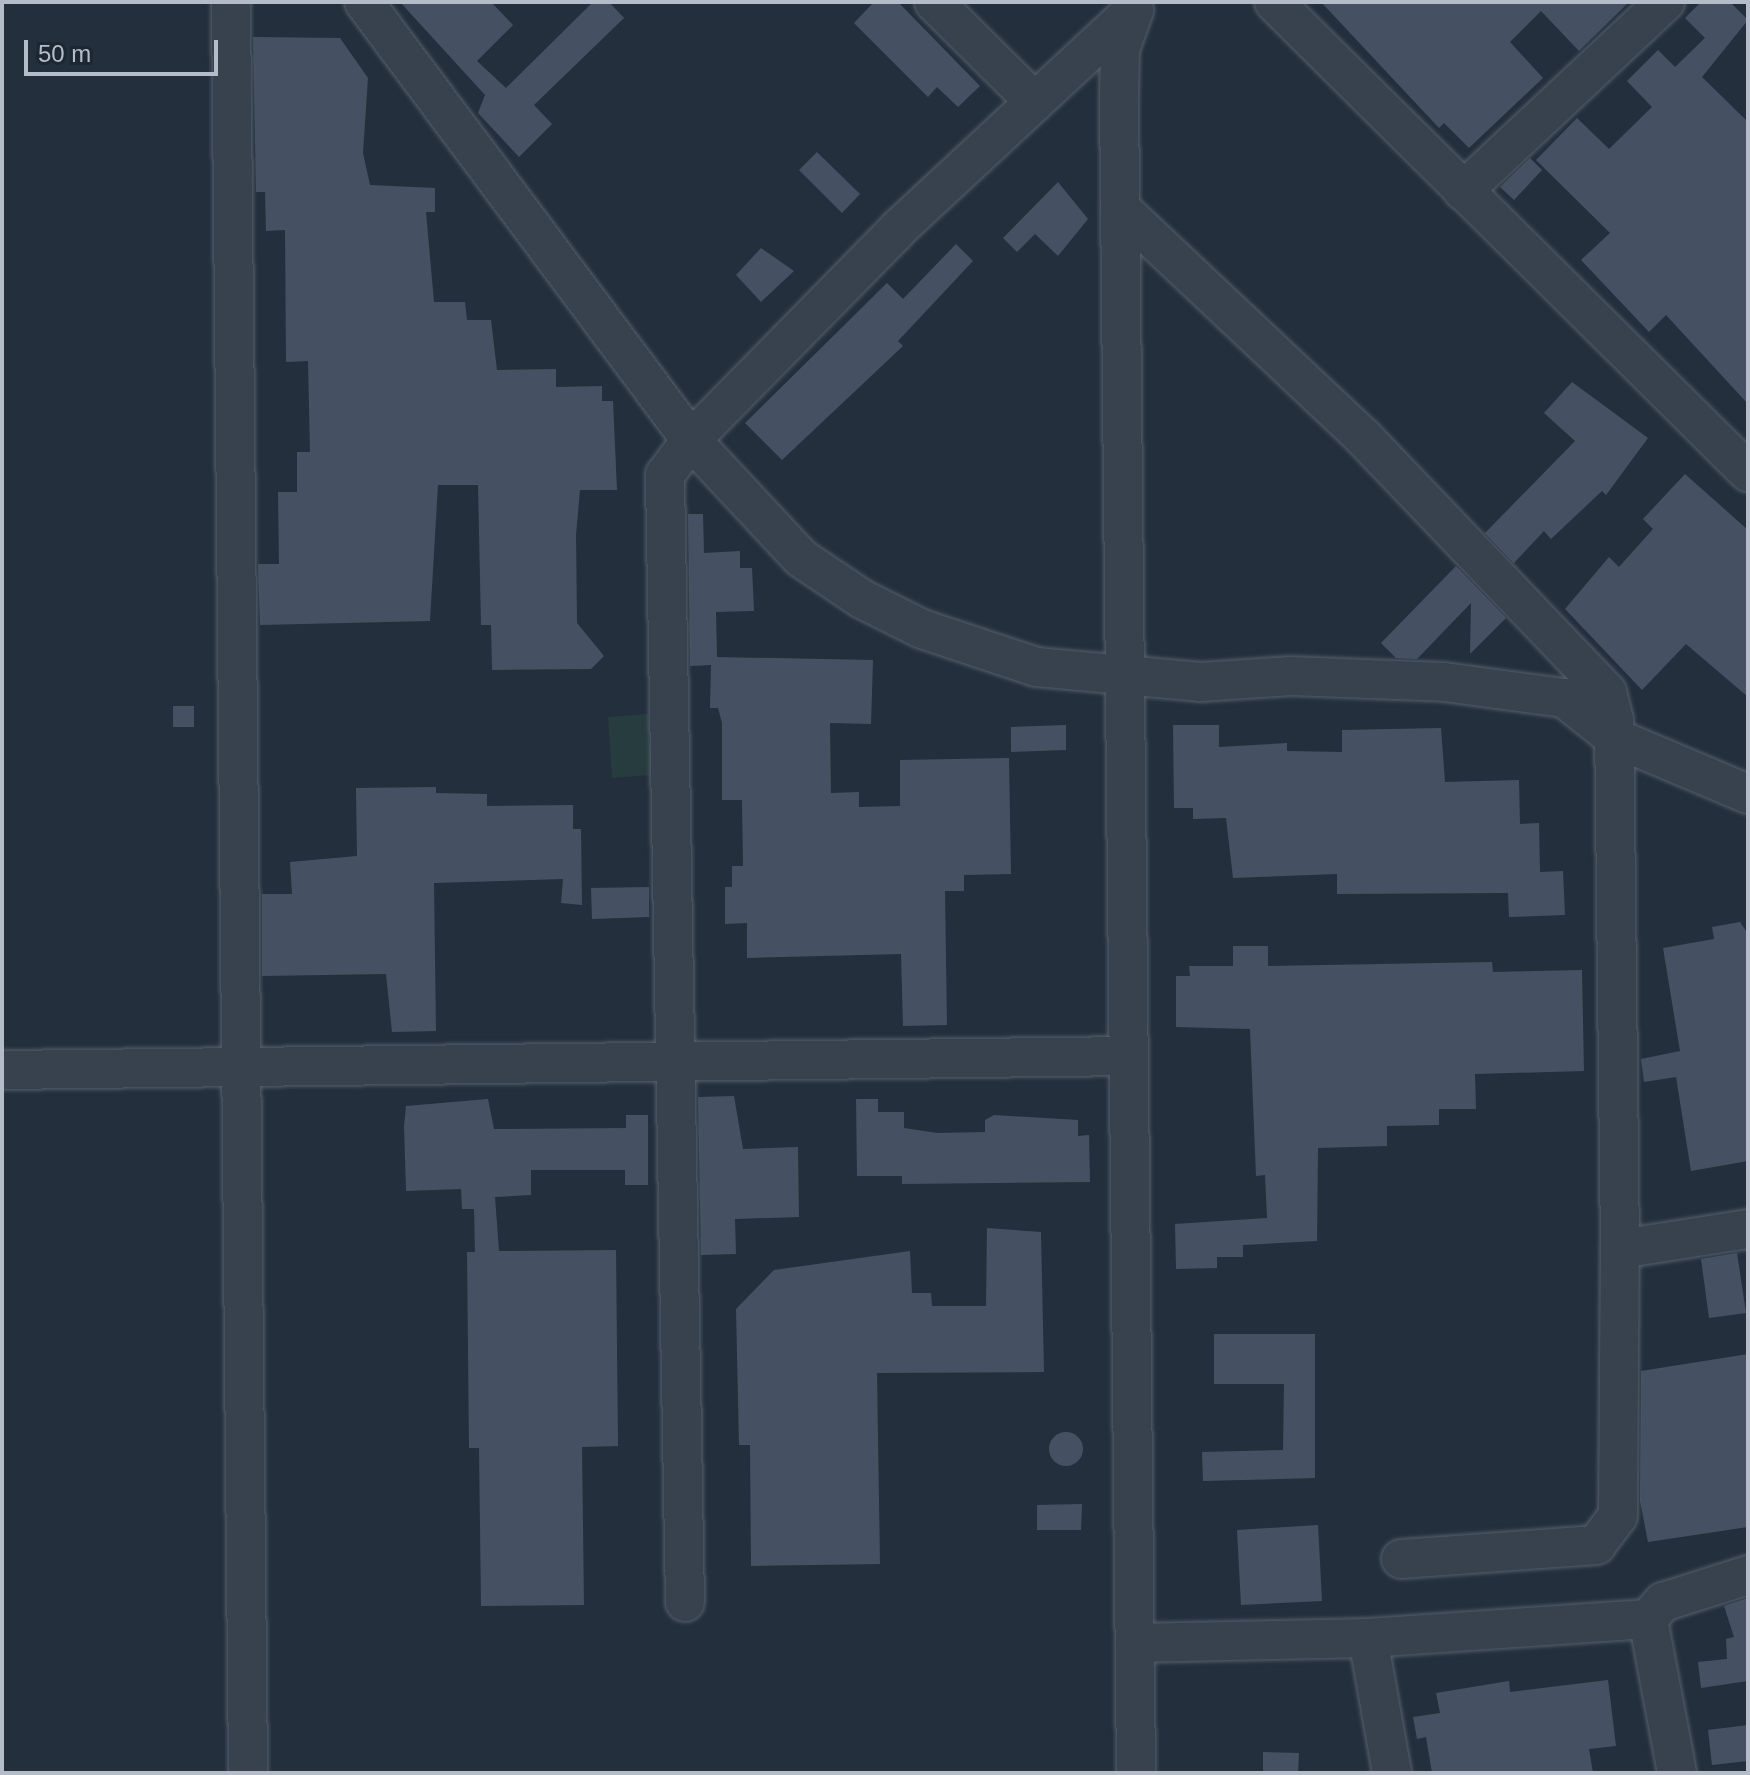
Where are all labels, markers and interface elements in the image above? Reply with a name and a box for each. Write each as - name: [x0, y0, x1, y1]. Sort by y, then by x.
- scale bar: [28, 24, 222, 74]
- text: 50 m: [38, 40, 91, 67]

